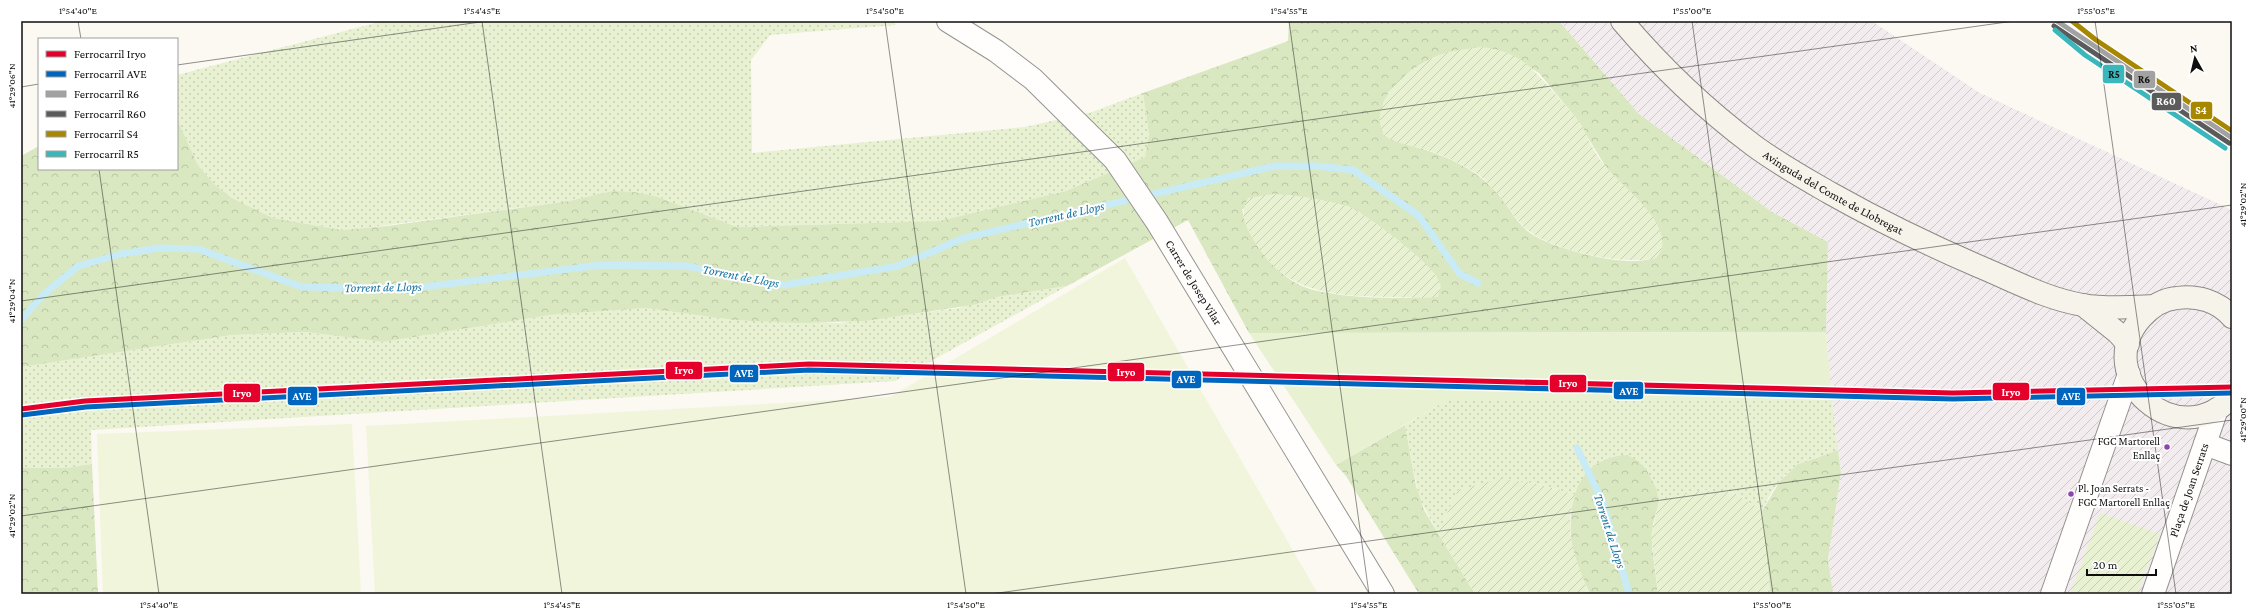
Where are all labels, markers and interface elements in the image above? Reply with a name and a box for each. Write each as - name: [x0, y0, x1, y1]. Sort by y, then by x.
- text: 1°54'40"E: [59, 5, 98, 16]
- text: 1°54'45"E: [463, 5, 501, 16]
- text: 1°54'50"E: [866, 5, 904, 16]
- text: 1°54'55"E: [1271, 5, 1308, 16]
- text: 1°55'00"E: [1673, 5, 1712, 16]
- text: 1°55'05"E: [2077, 5, 2115, 16]
- legend: [38, 38, 178, 170]
- north arrow: [2175, 38, 2215, 78]
- text: N: [2189, 42, 2199, 55]
- text: Ferrocarril Iryo: [74, 47, 146, 61]
- text: 41°29'06"N: [6, 63, 17, 109]
- line badge: R5: [2102, 64, 2125, 84]
- text: Ferrocarril AVE: [74, 67, 147, 81]
- text: R5: [2108, 68, 2120, 80]
- line badge: R6: [2133, 70, 2156, 89]
- text: R6: [2138, 73, 2150, 85]
- text: Ferrocarril R6: [74, 87, 139, 101]
- line badge: R60: [2151, 92, 2182, 111]
- text: R60: [2156, 95, 2176, 107]
- line badge: S4: [2190, 101, 2213, 120]
- text: S4: [2195, 104, 2207, 116]
- text: Ferrocarril R60: [74, 107, 146, 121]
- text: Ferrocarril S4: [74, 127, 139, 141]
- text: Ferrocarril R5: [74, 147, 139, 161]
- street label: Avinguda del Comte de Llobregat: [1760, 147, 1906, 238]
- text: 41°29'02"N: [2237, 182, 2248, 227]
- water label: Torrent de Llops: [1026, 198, 1106, 230]
- street label: Carrer de Josep Vilar: [1163, 237, 1225, 328]
- water label: Torrent de Llops: [701, 261, 781, 291]
- text: 41°29'04"N: [6, 278, 17, 323]
- water label: Torrent de Llops: [344, 279, 422, 295]
- line badge: Iryo: [665, 361, 703, 380]
- line badge: Iryo: [1107, 362, 1145, 382]
- text: Iryo: [674, 364, 694, 376]
- line badge: AVE: [729, 364, 759, 383]
- text: Iryo: [1116, 366, 1136, 378]
- text: AVE: [734, 367, 754, 379]
- line badge: AVE: [1171, 370, 1202, 389]
- text: AVE: [1176, 373, 1196, 385]
- line badge: Iryo: [1549, 374, 1587, 393]
- text: Iryo: [1558, 377, 1578, 389]
- line badge: AVE: [1613, 381, 1644, 400]
- line badge: Iryo: [1992, 382, 2030, 401]
- line badge: Iryo: [223, 383, 261, 403]
- text: AVE: [1619, 385, 1639, 397]
- line badge: AVE: [287, 386, 318, 406]
- text: Iryo: [2001, 386, 2021, 398]
- text: Iryo: [232, 387, 252, 399]
- line badge: AVE: [2056, 387, 2086, 406]
- text: AVE: [292, 390, 312, 402]
- text: AVE: [2061, 390, 2081, 402]
- text: 41°29'00"N: [2237, 397, 2248, 443]
- place label: FGC Martorell Enllaç: [2098, 435, 2160, 462]
- street label: Plaça de Joan Serrats: [2166, 441, 2212, 539]
- marker: FGC Martorell Enllaç: [2162, 442, 2172, 452]
- place label: Pl. Joan Serrats - FGC Martorell Enllaç: [2078, 482, 2170, 509]
- marker: Pl. Joan Serrats - FGC Martorell Enllaç: [2066, 489, 2076, 499]
- water label: Torrent de Llops: [1591, 492, 1629, 570]
- text: 41°29'02"N: [6, 493, 17, 538]
- scale bar: [2087, 551, 2156, 577]
- text: 20 m: [2093, 558, 2118, 572]
- text: 1°54'40"E: [140, 599, 179, 610]
- text: 1°54'45"E: [543, 599, 581, 610]
- text: 1°54'50"E: [947, 599, 985, 610]
- text: 1°54'55"E: [1351, 599, 1388, 610]
- text: 1°55'00"E: [1753, 599, 1792, 610]
- text: 1°55'05"E: [2157, 599, 2195, 610]

